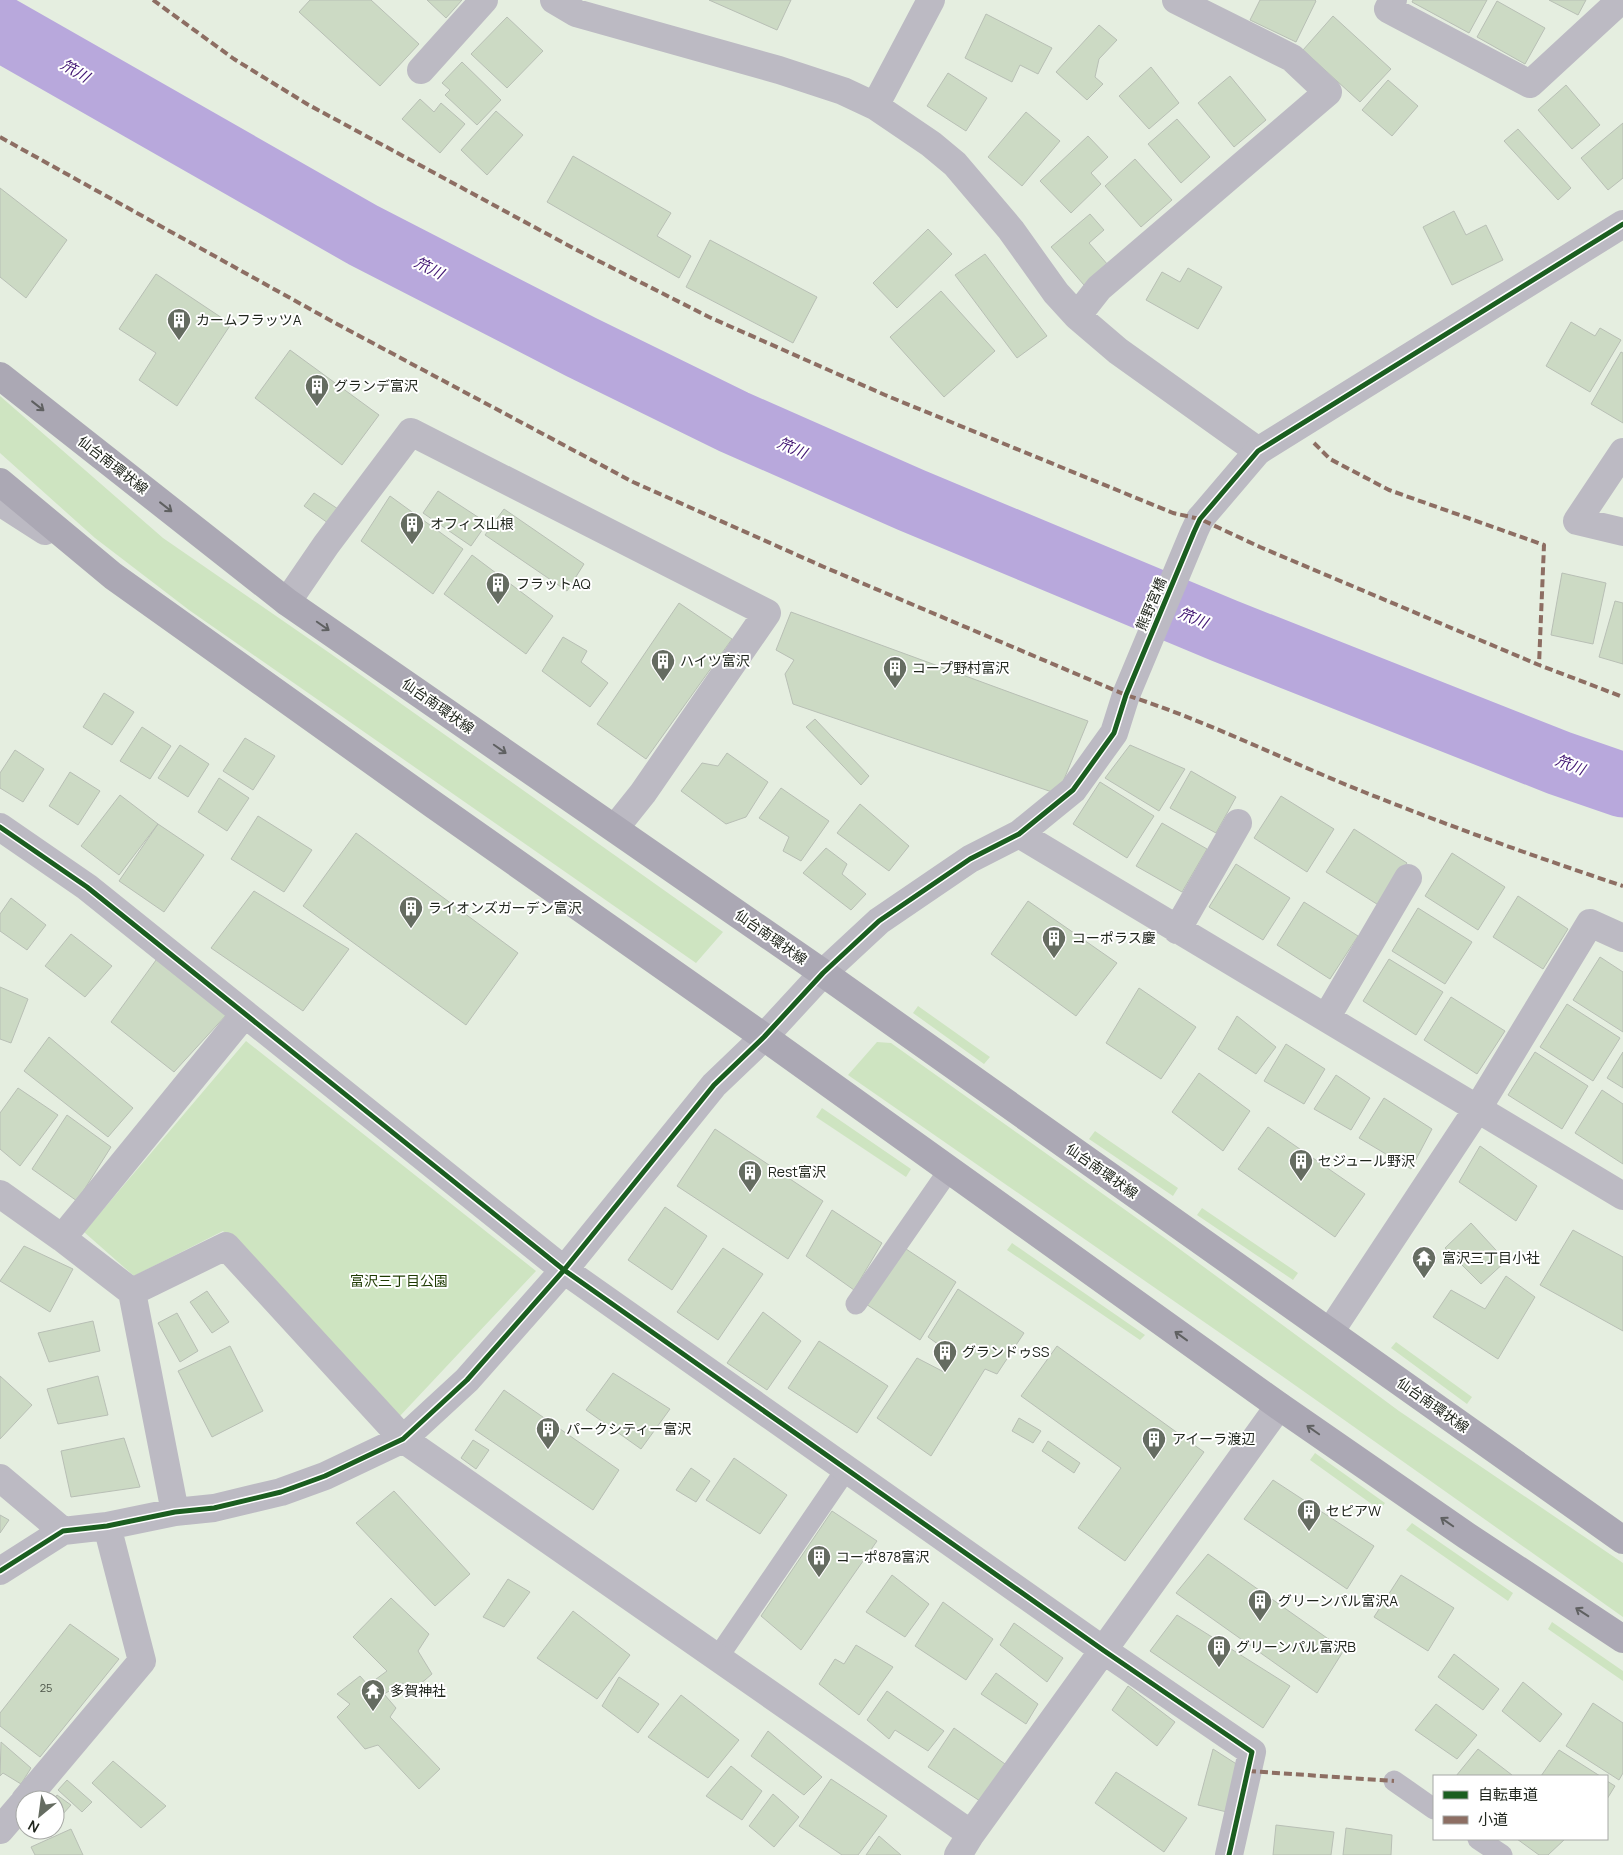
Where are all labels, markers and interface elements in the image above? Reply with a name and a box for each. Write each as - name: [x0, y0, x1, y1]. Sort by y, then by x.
- water label: 笊川: [57, 54, 95, 88]
- water label: 笊川: [411, 251, 449, 285]
- building icon: カームフラッツA: [166, 307, 192, 341]
- place label: カームフラッツA: [196, 310, 302, 329]
- building icon: グランデ富沢: [304, 373, 330, 407]
- place label: グランデ富沢: [334, 376, 418, 395]
- one-way arrow: [31, 401, 44, 412]
- street label: 仙台南環状線: [74, 431, 152, 498]
- water label: 笊川: [774, 432, 812, 464]
- one-way arrow: [159, 501, 172, 512]
- building icon: オフィス山根: [399, 511, 425, 545]
- place label: オフィス山根: [430, 514, 514, 533]
- building icon: フラットAQ: [485, 571, 511, 605]
- place label: フラットAQ: [516, 574, 591, 593]
- street label: 熊野宮橋: [1131, 574, 1170, 633]
- water label: 笊川: [1175, 602, 1213, 634]
- one-way arrow: [316, 621, 330, 631]
- building icon: ハイツ富沢: [650, 648, 676, 682]
- place label: ハイツ富沢: [680, 651, 750, 670]
- building icon: コープ野村富沢: [882, 655, 908, 689]
- place label: コープ野村富沢: [912, 658, 1009, 677]
- street label: 仙台南環状線: [398, 674, 478, 737]
- one-way arrow: [493, 744, 507, 754]
- water label: 笊川: [1552, 749, 1590, 780]
- building icon: ライオンズガーデン富沢: [398, 895, 424, 929]
- place label: ライオンズガーデン富沢: [428, 898, 582, 917]
- street label: 仙台南環状線: [731, 905, 811, 968]
- building icon: コーポラス慶: [1041, 925, 1067, 959]
- place label: コーポラス慶: [1072, 928, 1156, 947]
- street label: 仙台南環状線: [1062, 1139, 1142, 1202]
- building icon: セジュール野沢: [1288, 1148, 1314, 1182]
- place label: セジュール野沢: [1318, 1151, 1415, 1170]
- building icon: Rest富沢: [737, 1159, 763, 1193]
- place label: Rest富沢: [768, 1162, 826, 1181]
- temple icon: 富沢三丁目小社: [1411, 1245, 1437, 1279]
- place label: 富沢三丁目小社: [1442, 1248, 1540, 1267]
- park label: 富沢三丁目公園: [350, 1271, 448, 1290]
- one-way arrow: [1175, 1330, 1188, 1341]
- building icon: グランドゥSS: [932, 1339, 958, 1373]
- place label: グランドゥSS: [962, 1342, 1050, 1361]
- street label: 仙台南環状線: [1393, 1373, 1473, 1436]
- building icon: パークシティー富沢: [535, 1416, 561, 1450]
- place label: パークシティー富沢: [566, 1419, 691, 1438]
- one-way arrow: [1307, 1425, 1321, 1435]
- building icon: アイーラ渡辺: [1141, 1426, 1167, 1460]
- place label: アイーラ渡辺: [1172, 1429, 1255, 1448]
- building icon: セピアW: [1296, 1498, 1322, 1532]
- place label: セピアW: [1326, 1501, 1381, 1520]
- one-way arrow: [1440, 1517, 1454, 1527]
- building icon: コーポ878富沢: [806, 1544, 832, 1578]
- place label: コーポ878富沢: [836, 1547, 929, 1566]
- building icon: グリーンパル富沢A: [1247, 1588, 1273, 1622]
- place label: グリーンパル富沢A: [1278, 1591, 1398, 1610]
- one-way arrow: [1576, 1607, 1590, 1617]
- building icon: グリーンパル富沢B: [1206, 1634, 1232, 1668]
- place label: グリーンパル富沢B: [1236, 1637, 1356, 1656]
- temple icon: 多賀神社: [360, 1678, 386, 1712]
- house number: 25: [40, 1680, 52, 1695]
- place label: 多賀神社: [390, 1681, 446, 1700]
- legend: [1433, 1775, 1608, 1840]
- text: 自転車道: [1478, 1784, 1538, 1805]
- north arrow: [15, 1790, 65, 1840]
- text: 小道: [1478, 1809, 1508, 1830]
- text: N: [24, 1816, 42, 1838]

